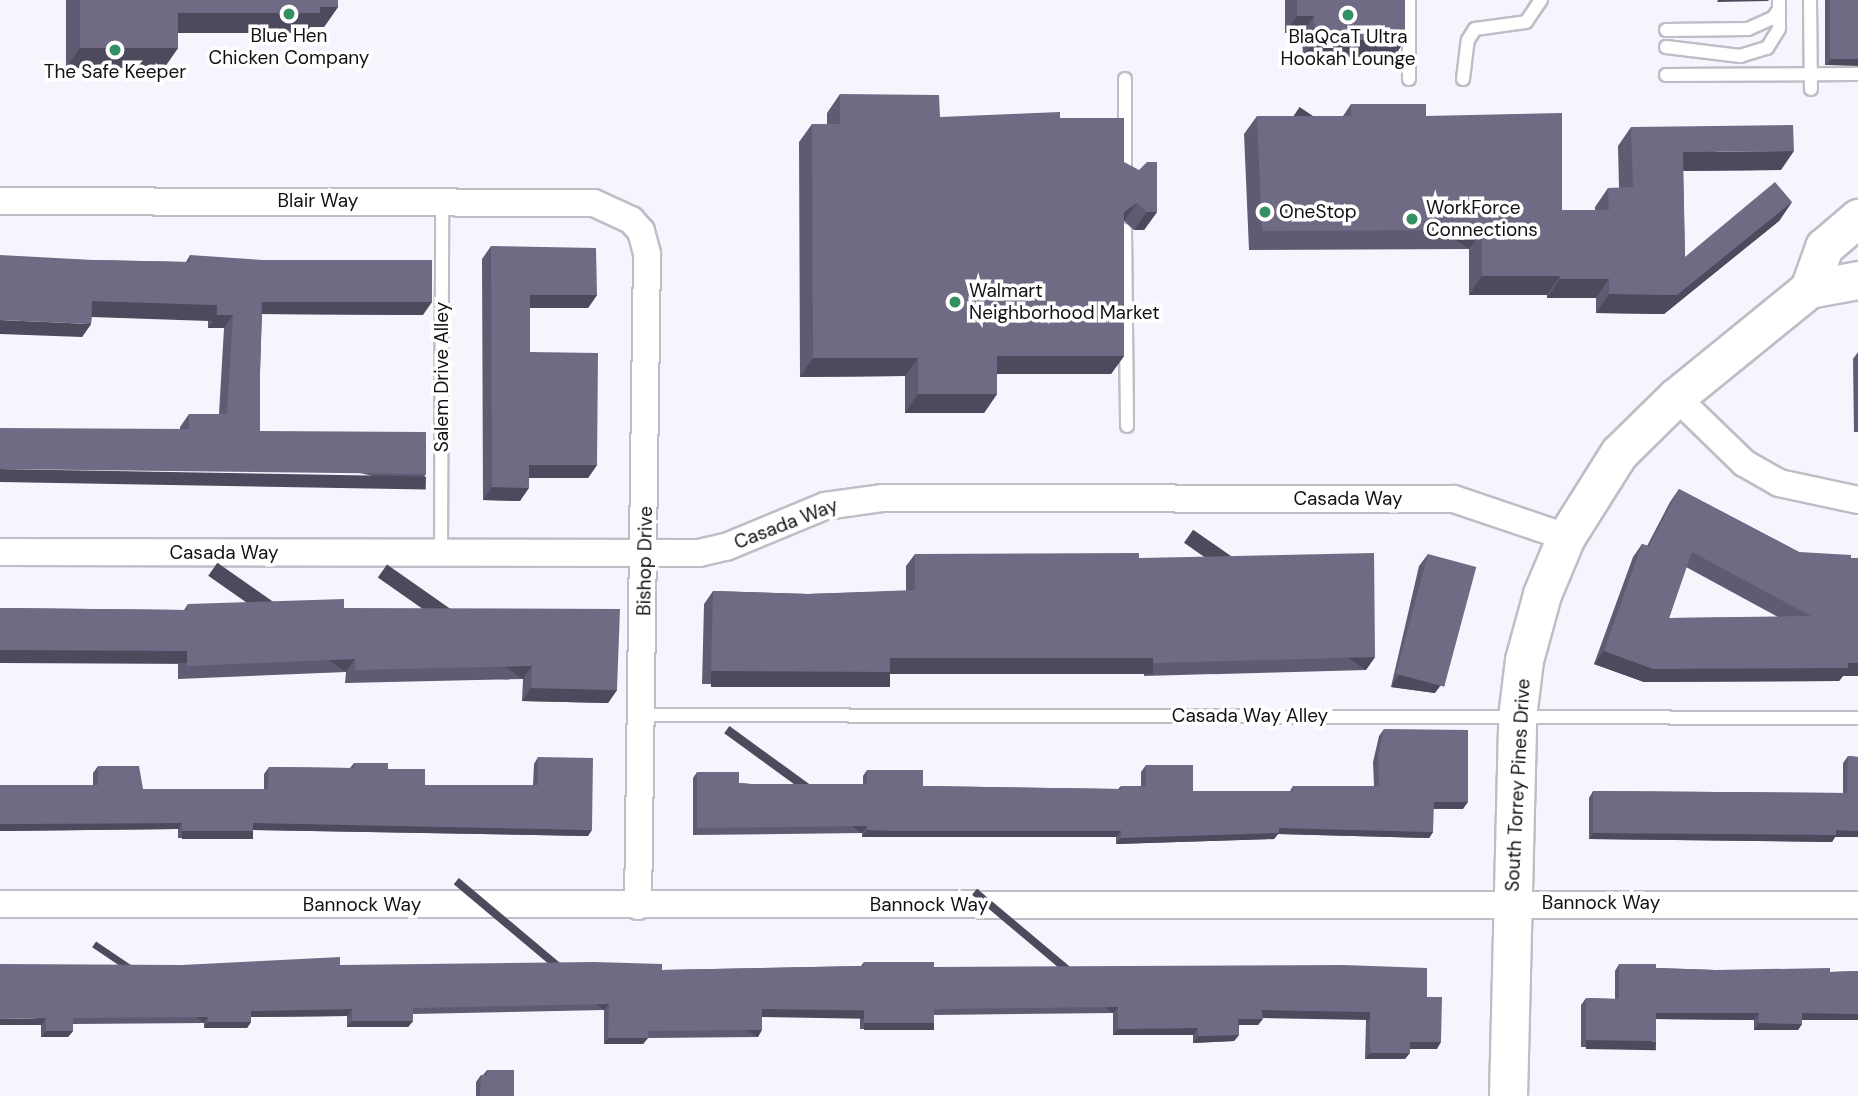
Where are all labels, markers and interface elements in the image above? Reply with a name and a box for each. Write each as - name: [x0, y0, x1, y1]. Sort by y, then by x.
- marker: Blue Hen Chicken Company: [281, 6, 297, 22]
- marker: BlaQcaT Ultra Hookah Lounge: [1340, 7, 1356, 23]
- place label: Blue Hen Chicken Company: [209, 25, 369, 69]
- place label: BlaQcaT Ultra Hookah Lounge: [1281, 26, 1415, 70]
- marker: The Safe Keeper: [107, 42, 123, 58]
- place label: The Safe Keeper: [44, 61, 186, 83]
- street label: Blair Way: [278, 190, 358, 212]
- place label: WorkForce Connections: [1426, 197, 1538, 241]
- place label: OneStop: [1279, 201, 1357, 223]
- marker: OneStop: [1257, 204, 1273, 220]
- marker: WorkForce Connections: [1404, 211, 1420, 227]
- place label: Walmart Neighborhood Market: [969, 280, 1160, 324]
- marker: Walmart Neighborhood Market: [947, 294, 963, 310]
- street label: Salem Drive Alley: [431, 302, 453, 452]
- street label: Casada Way: [1293, 488, 1403, 510]
- street label: Casada Way: [731, 494, 841, 554]
- street label: Bishop Drive: [633, 506, 657, 616]
- street label: Casada Way: [169, 542, 279, 564]
- street label: South Torrey Pines Drive: [1501, 678, 1535, 892]
- street label: Casada Way Alley: [1172, 705, 1328, 727]
- street label: Bannock Way: [1542, 892, 1660, 914]
- street label: Bannock Way: [303, 894, 421, 916]
- street label: Bannock Way: [870, 894, 988, 916]

